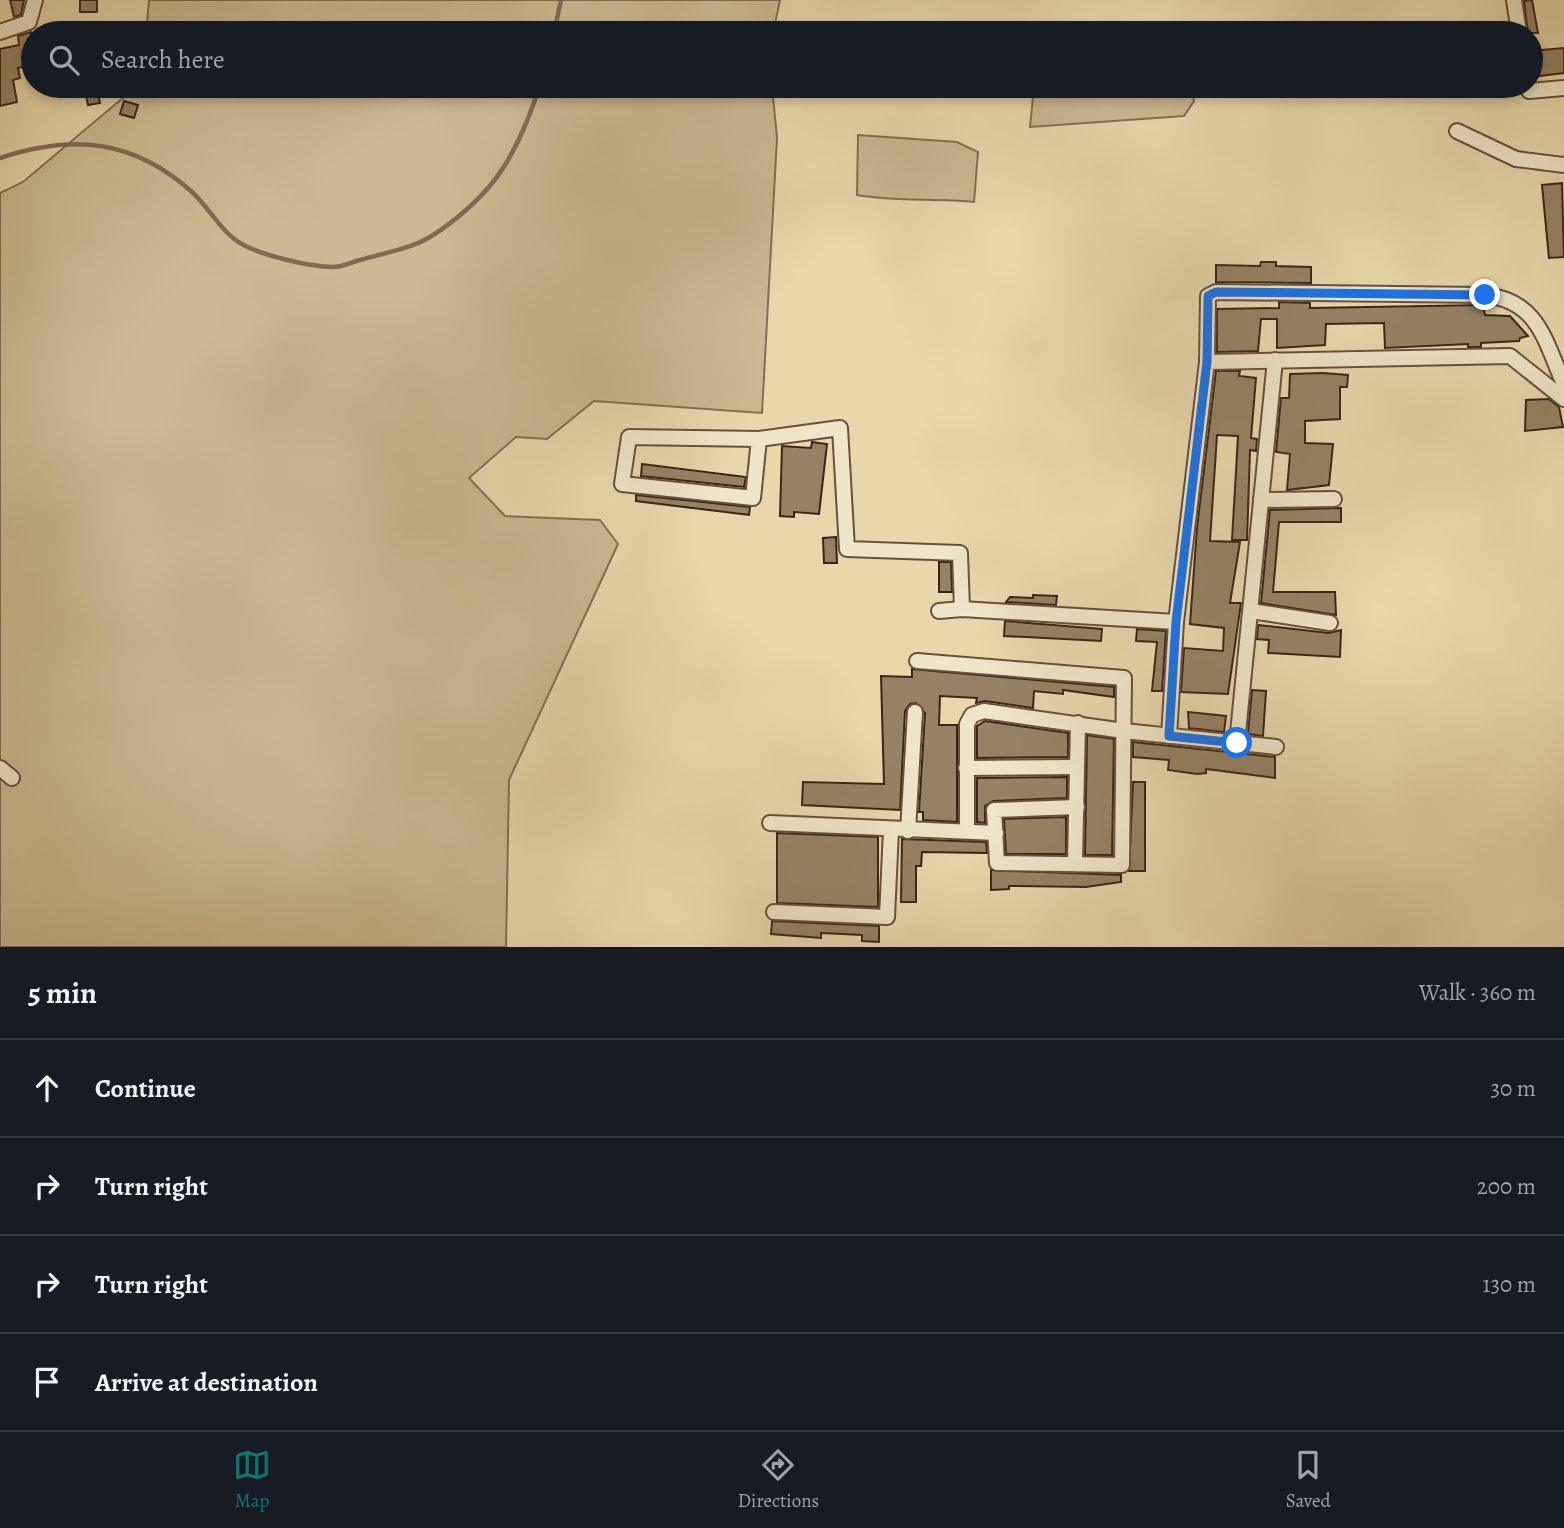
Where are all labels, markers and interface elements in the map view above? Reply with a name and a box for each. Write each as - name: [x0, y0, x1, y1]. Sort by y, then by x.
- search box: [21, 21, 1543, 98]
- icon: search: [45, 41, 83, 79]
- text: Search here: [101, 42, 225, 77]
- route end: [1469, 279, 1500, 310]
- route start: [1221, 727, 1252, 758]
- text: 5 min: [28, 973, 97, 1013]
- text: Walk · 360 m: [1419, 977, 1536, 1008]
- icon: ahead: [28, 1069, 66, 1107]
- text: Continue: [95, 1071, 196, 1106]
- text: 30 m: [1490, 1073, 1536, 1104]
- icon: right: [28, 1167, 66, 1205]
- text: Turn right: [95, 1169, 208, 1204]
- text: 200 m: [1477, 1171, 1536, 1202]
- icon: right: [28, 1265, 66, 1303]
- text: Turn right: [95, 1267, 208, 1302]
- text: 130 m: [1483, 1269, 1536, 1300]
- icon: arrive: [28, 1363, 66, 1401]
- text: Arrive at destination: [95, 1365, 318, 1400]
- tab: Map: [233, 1446, 271, 1514]
- tab: Directions: [738, 1446, 819, 1514]
- tab: Saved: [1286, 1446, 1331, 1514]

